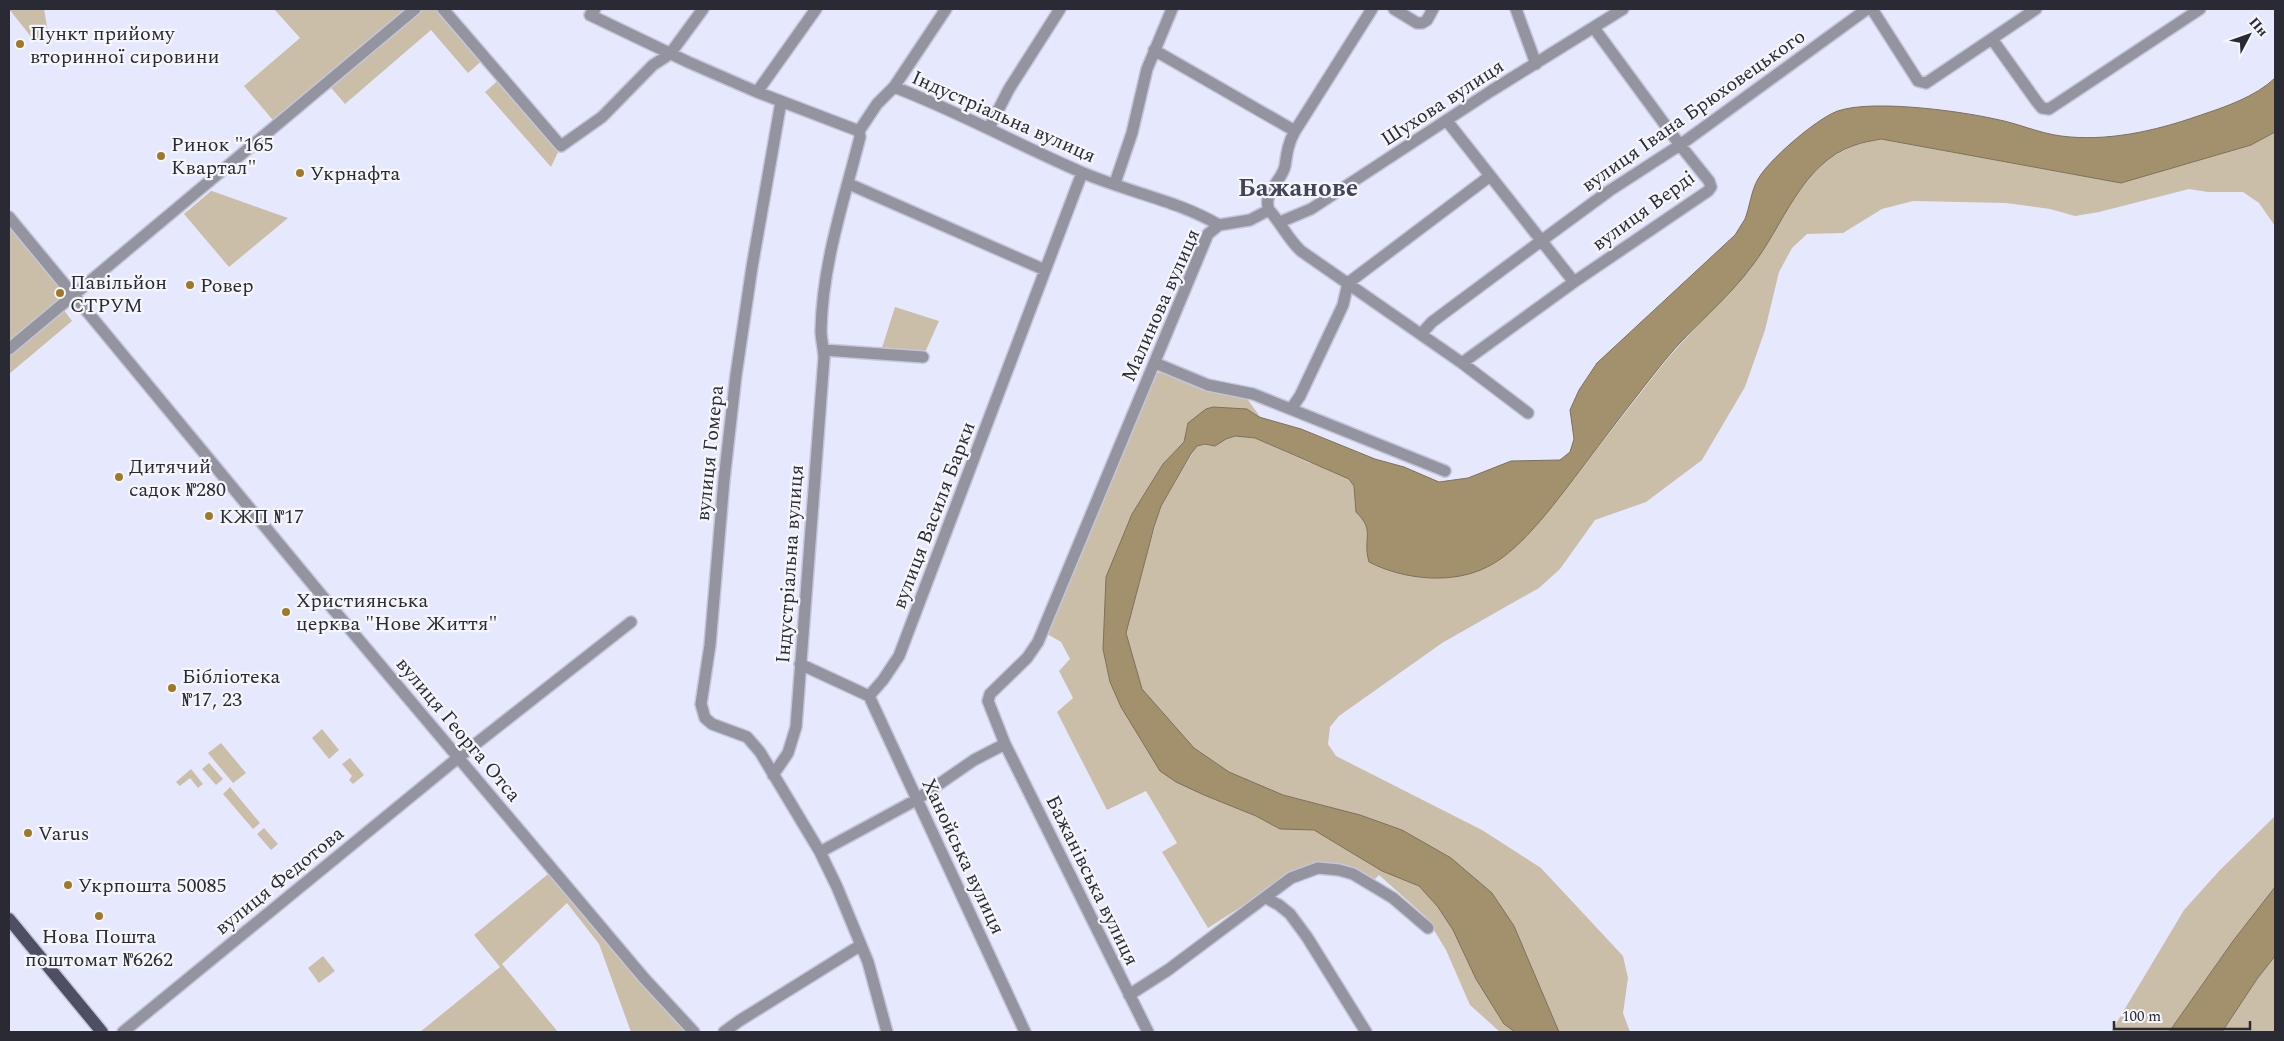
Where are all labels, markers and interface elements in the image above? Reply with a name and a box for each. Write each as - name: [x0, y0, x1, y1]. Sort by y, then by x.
- north arrow: [2224, 10, 2274, 60]
- text: Пн: [2244, 12, 2273, 41]
- place label: Пункт прийому вторинної сировини: [30, 19, 220, 72]
- street label: вулиця Івана Брюховецького: [1575, 22, 1812, 200]
- marker: Пункт прийому вторинної сировини: [14, 38, 26, 50]
- street label: Шухова вулиця: [1375, 52, 1510, 154]
- street label: Індустріальна вулиця: [907, 63, 1101, 171]
- place label: Ринок "165 Квартал": [171, 130, 274, 183]
- marker: Ринок "165 Квартал": [155, 150, 167, 162]
- place label: Укрнафта: [310, 159, 400, 189]
- street label: вулиця Верді: [1586, 163, 1702, 259]
- marker: Укрнафта: [294, 167, 306, 179]
- district label: Бажанове: [1238, 170, 1358, 208]
- street label: Малинова вулиця: [1114, 224, 1208, 387]
- place label: Павільйон СТРУМ: [70, 268, 167, 321]
- place label: Ровер: [200, 271, 254, 301]
- marker: Ровер: [184, 279, 196, 291]
- marker: Павільйон СТРУМ: [54, 287, 66, 299]
- street label: вулиця Гомера: [688, 383, 732, 523]
- street label: вулиця Василя Барки: [884, 417, 984, 614]
- place label: Дитячий садок №280: [129, 452, 226, 505]
- street label: Індустріальна вулиця: [768, 464, 812, 664]
- marker: Дитячий садок №280: [113, 471, 125, 483]
- place label: КЖП №17: [219, 502, 304, 532]
- marker: КЖП №17: [203, 510, 215, 522]
- place label: Християнська церква "Нове Життя": [296, 586, 498, 639]
- marker: Християнська церква "Нове Життя": [280, 606, 292, 618]
- street label: вулиця Георга Отса: [388, 650, 528, 809]
- place label: Бібліотека №17, 23: [182, 662, 281, 715]
- marker: Бібліотека №17, 23: [166, 682, 178, 694]
- street label: Ханойська вулиця: [914, 773, 1013, 940]
- street label: Бажанівська вулиця: [1038, 790, 1146, 971]
- place label: Varus: [38, 819, 89, 849]
- street label: вулиця Федотова: [208, 819, 351, 942]
- marker: Varus: [22, 827, 34, 839]
- place label: Укрпошта 50085: [78, 871, 227, 901]
- marker: Укрпошта 50085: [62, 879, 74, 891]
- marker: Нова Пошта поштомат №6262: [93, 910, 105, 922]
- place label: Нова Пошта поштомат №6262: [25, 922, 173, 975]
- scale bar: [2114, 998, 2250, 1030]
- text: 100 m: [2122, 1005, 2161, 1028]

